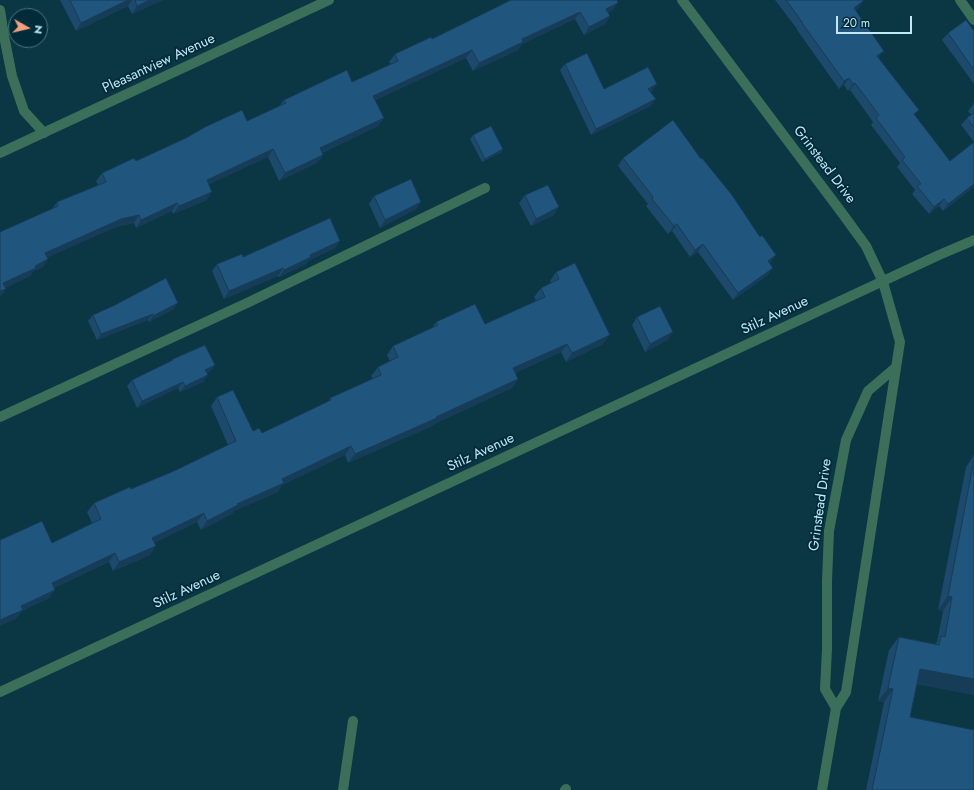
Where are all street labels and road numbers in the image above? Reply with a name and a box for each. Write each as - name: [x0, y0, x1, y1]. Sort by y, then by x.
- street label: Pleasantview Avenue: [100, 31, 218, 97]
- street label: Grinstead Drive: [789, 123, 859, 207]
- street label: Stilz Avenue: [739, 293, 811, 339]
- street label: Stilz Avenue: [445, 430, 517, 476]
- street label: Grinstead Drive: [806, 458, 836, 552]
- street label: Stilz Avenue: [151, 567, 223, 613]

